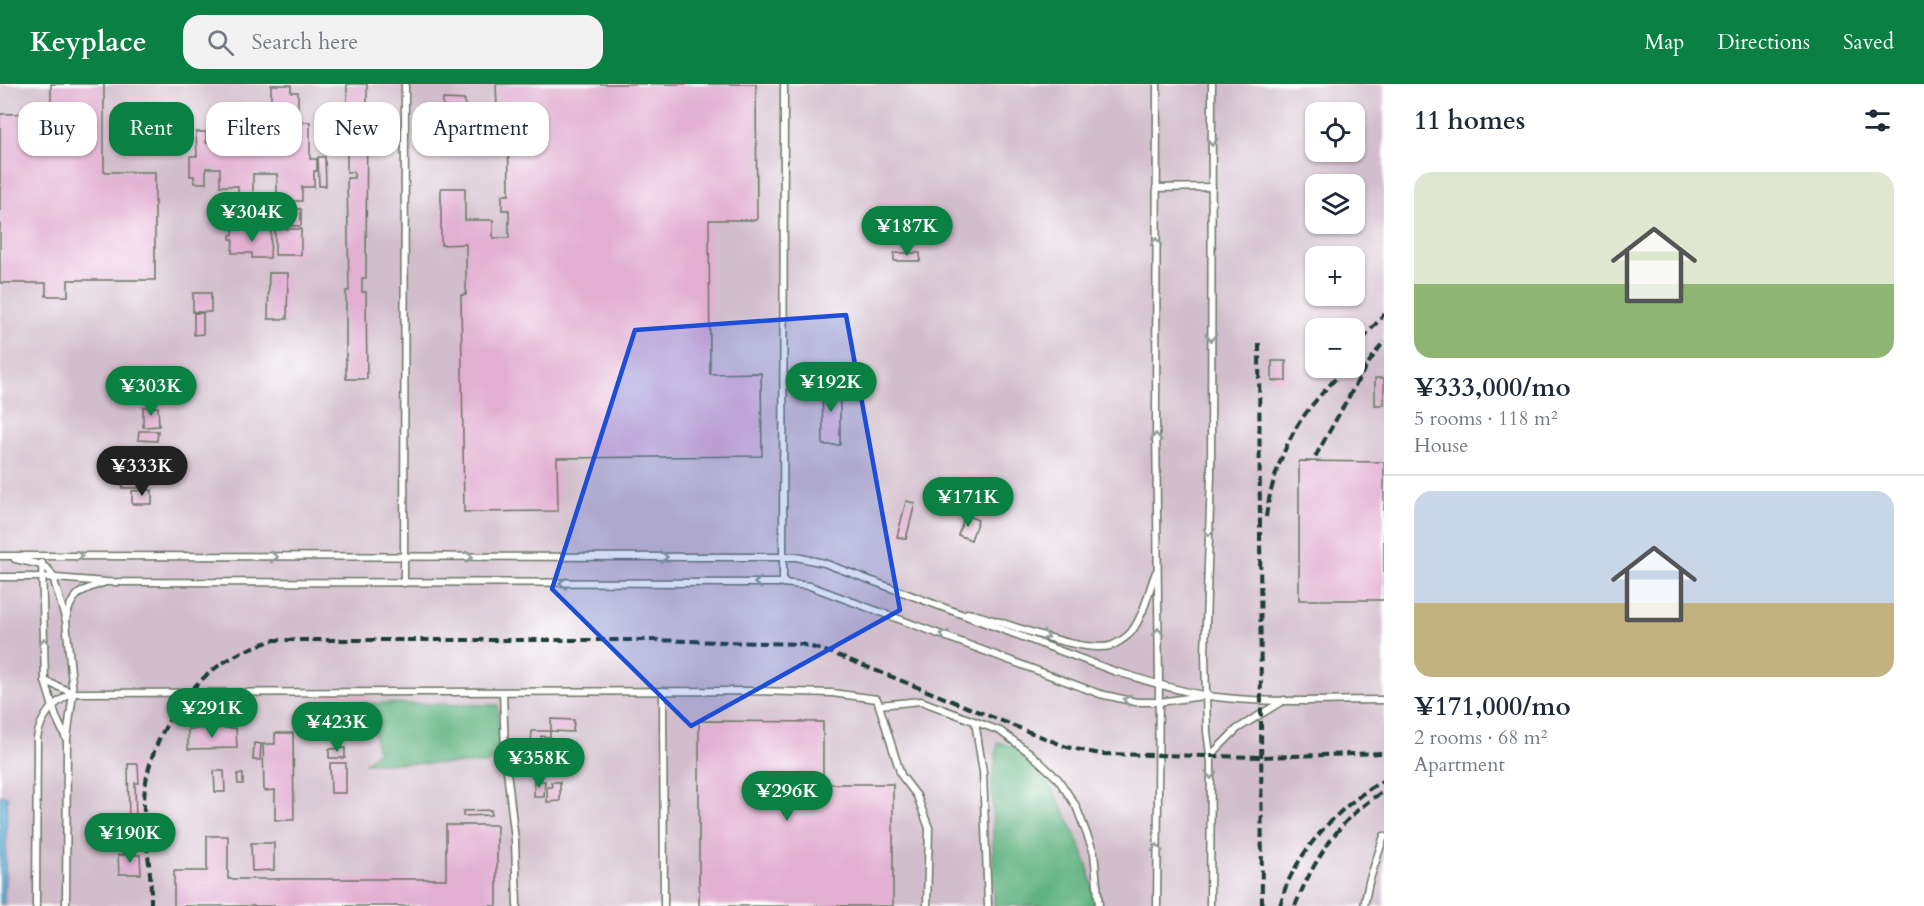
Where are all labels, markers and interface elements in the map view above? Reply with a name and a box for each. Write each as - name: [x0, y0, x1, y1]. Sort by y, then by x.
- search box: [183, 15, 603, 69]
- text: Keyplace: [30, 23, 147, 61]
- icon: search: [204, 26, 237, 59]
- text: Search here: [252, 27, 358, 57]
- text: Map: [1644, 28, 1684, 57]
- text: Directions: [1717, 28, 1810, 57]
- text: Saved: [1843, 28, 1894, 57]
- chip: Buy: [18, 102, 97, 156]
- chip: Rent: [109, 102, 194, 156]
- chip: Filters: [206, 102, 302, 156]
- chip: New: [314, 102, 400, 156]
- chip: Apartment: [412, 102, 549, 156]
- map controls: [1305, 102, 1365, 378]
- button: locate: [1305, 102, 1365, 162]
- text: 11 homes: [1414, 103, 1525, 138]
- icon: filters: [1861, 104, 1894, 137]
- one-way arrow: [1206, 138, 1218, 147]
- button: layers: [1305, 174, 1365, 234]
- pin: ¥304K: [210, 192, 294, 243]
- text: ¥304K: [221, 198, 283, 225]
- pin: ¥187K: [865, 206, 949, 257]
- icon: home: [1600, 211, 1708, 319]
- text: ¥187K: [876, 212, 938, 239]
- one-way arrow: [1150, 237, 1162, 246]
- button: +: [1305, 246, 1365, 306]
- button: −: [1305, 318, 1365, 378]
- one-way arrow: [1205, 333, 1217, 342]
- pin: ¥192K: [789, 362, 873, 413]
- pin: ¥303K: [109, 366, 193, 417]
- text: ¥192K: [800, 368, 862, 395]
- text: ¥333,000/mo: [1414, 370, 1571, 405]
- text: ¥303K: [120, 372, 182, 399]
- text: 5 rooms · 118 m²: [1414, 405, 1558, 432]
- one-way arrow: [1150, 432, 1163, 441]
- text: House: [1414, 432, 1468, 459]
- pin: ¥333K: [100, 446, 184, 497]
- text: ¥333K: [111, 452, 173, 479]
- pin: ¥171K: [926, 477, 1010, 528]
- text: ¥171K: [937, 483, 999, 510]
- one-way arrow: [1202, 528, 1215, 537]
- icon: home: [1600, 530, 1708, 638]
- one-way arrow: [75, 550, 84, 562]
- one-way arrow: [270, 551, 279, 563]
- one-way arrow: [465, 551, 474, 563]
- one-way arrow: [660, 551, 669, 563]
- one-way arrow: [558, 577, 567, 589]
- one-way arrow: [753, 577, 762, 589]
- one-way arrow: [1152, 627, 1165, 636]
- one-way arrow: [1039, 629, 1050, 641]
- one-way arrow: [939, 630, 950, 643]
- one-way arrow: [37, 638, 50, 647]
- pin: ¥291K: [170, 688, 254, 739]
- text: ¥171,000/mo: [1414, 689, 1571, 724]
- text: ¥291K: [181, 694, 243, 721]
- one-way arrow: [1123, 694, 1133, 707]
- pin: ¥423K: [295, 702, 379, 753]
- text: ¥423K: [306, 708, 368, 735]
- text: 2 rooms · 68 m²: [1414, 724, 1547, 751]
- pin: ¥358K: [497, 738, 581, 789]
- text: ¥358K: [508, 744, 570, 771]
- text: Apartment: [1414, 751, 1505, 778]
- one-way arrow: [1205, 770, 1217, 779]
- pin: ¥296K: [745, 771, 829, 822]
- text: ¥296K: [756, 777, 818, 804]
- pin: ¥190K: [88, 813, 172, 864]
- text: ¥190K: [99, 819, 161, 846]
- one-way arrow: [1151, 843, 1163, 852]

